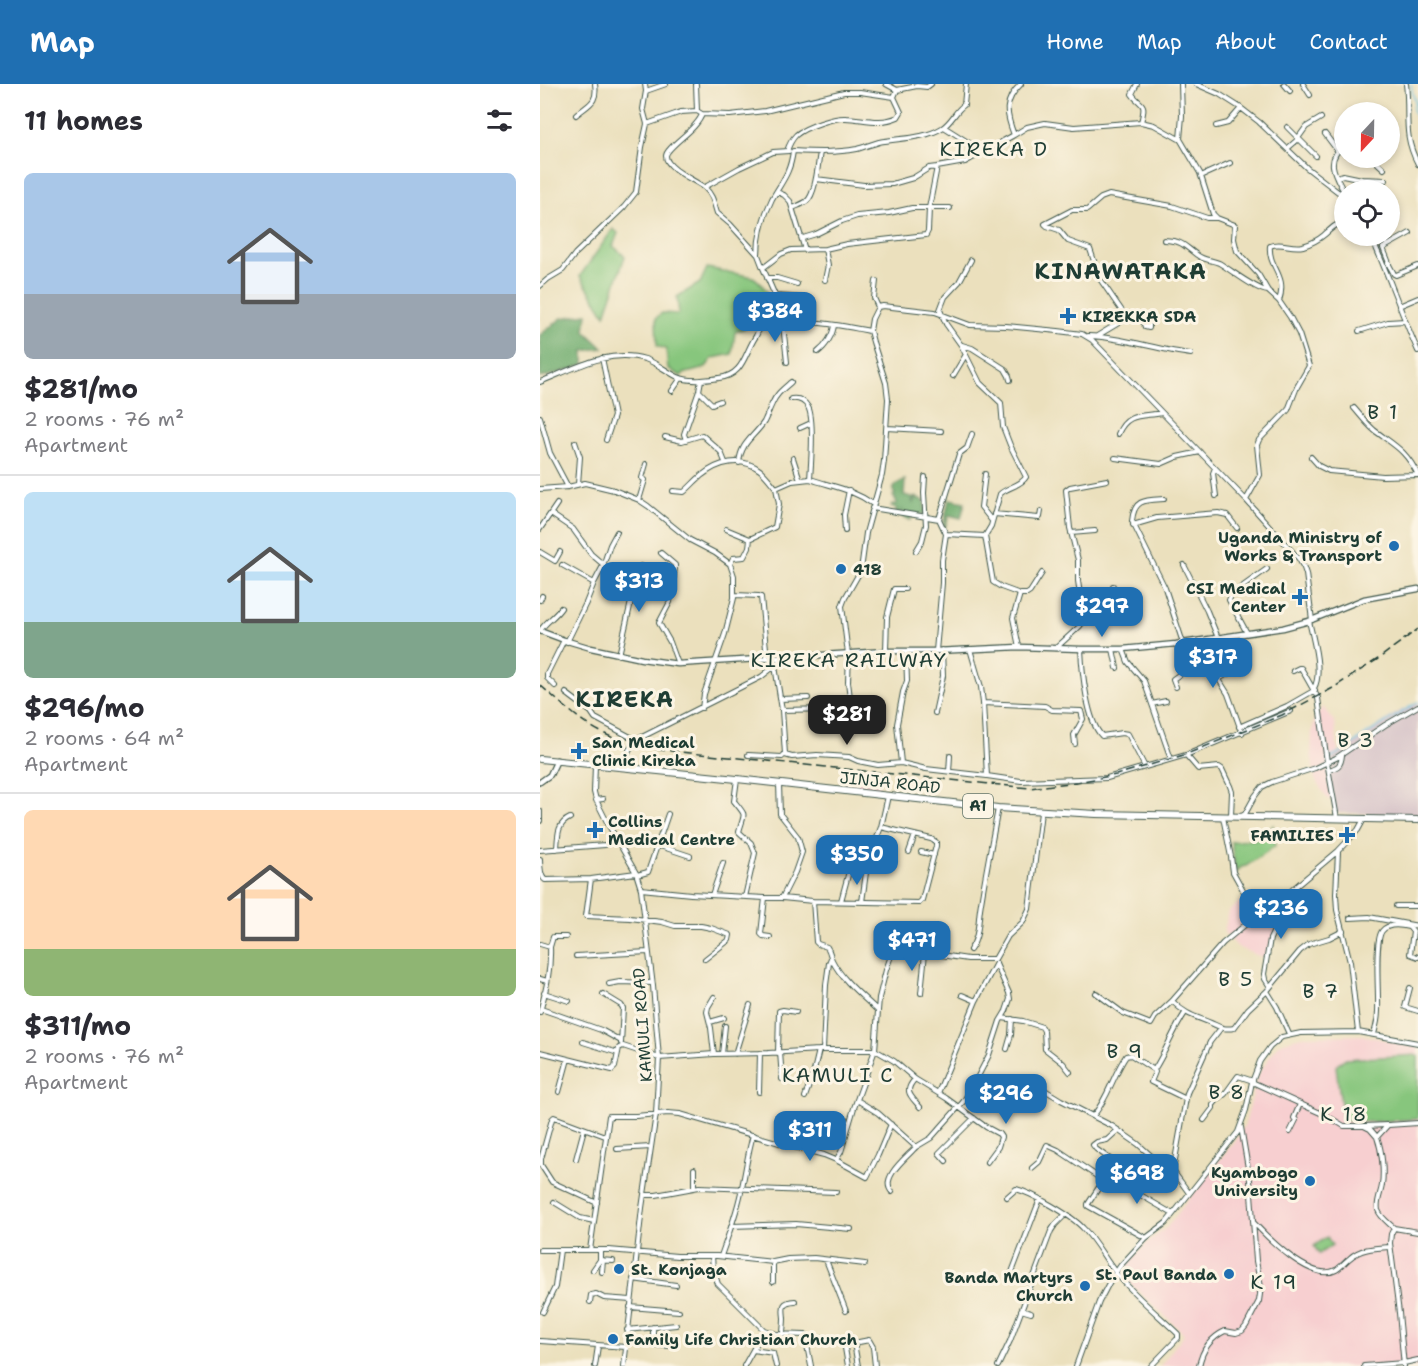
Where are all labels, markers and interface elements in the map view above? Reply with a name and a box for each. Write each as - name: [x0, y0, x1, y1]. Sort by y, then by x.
- text: Map: [30, 23, 95, 61]
- text: Home: [1046, 28, 1104, 56]
- text: Map: [1137, 28, 1182, 56]
- text: About: [1215, 28, 1276, 56]
- text: Contact: [1309, 28, 1388, 56]
- north arrow: [1334, 102, 1400, 168]
- map controls: [1334, 102, 1400, 246]
- text: 11 homes: [24, 103, 143, 138]
- icon: filters: [483, 104, 516, 137]
- district label: KIREKA D: [940, 136, 1048, 162]
- button: locate: [1334, 180, 1400, 246]
- icon: home: [216, 212, 324, 320]
- district label: KINAWATAKA: [1035, 257, 1207, 286]
- pin: $384: [739, 292, 811, 343]
- text: $384: [747, 298, 803, 324]
- place label: KIREKKA SDA: [1082, 306, 1196, 327]
- marker: KIREKKA SDA: [1059, 307, 1077, 325]
- text: $281/mo: [24, 371, 138, 406]
- district label: B 1: [1367, 399, 1399, 425]
- text: 2 rooms · 76 m²: [24, 406, 184, 432]
- text: Apartment: [24, 432, 128, 458]
- place label: Uganda Ministry of Works & Transport: [1218, 527, 1383, 566]
- icon: home: [216, 531, 324, 639]
- marker: Uganda Ministry of Works & Transport: [1387, 539, 1401, 553]
- place label: 418: [853, 559, 882, 580]
- pin: $313: [603, 562, 675, 613]
- marker: 418: [834, 562, 848, 576]
- text: $313: [614, 568, 664, 594]
- place label: CSI Medical Center: [1186, 578, 1286, 617]
- pin: $297: [1066, 587, 1138, 638]
- marker: CSI Medical Center: [1291, 588, 1309, 606]
- text: $297: [1075, 593, 1129, 619]
- pin: $317: [1177, 638, 1249, 689]
- text: $317: [1188, 644, 1238, 670]
- district label: KIREKA RAILWAY: [751, 647, 947, 673]
- district label: KIREKA: [576, 685, 674, 714]
- text: $296/mo: [24, 690, 145, 725]
- pin: $281: [811, 695, 883, 746]
- text: $281: [822, 701, 872, 727]
- text: 2 rooms · 64 m²: [24, 725, 184, 751]
- district label: B 3: [1337, 727, 1375, 753]
- place label: San Medical Clinic Kireka: [592, 732, 696, 771]
- marker: San Medical Clinic Kireka: [570, 742, 588, 760]
- text: Apartment: [24, 751, 128, 777]
- street label: JINJA ROAD: [838, 767, 942, 798]
- road number: A1: [963, 794, 993, 818]
- place label: Collins Medical Centre: [608, 811, 735, 850]
- marker: Collins Medical Centre: [586, 821, 604, 839]
- place label: FAMILIES: [1250, 825, 1334, 846]
- marker: FAMILIES: [1338, 826, 1356, 844]
- pin: $350: [821, 835, 893, 886]
- text: $350: [830, 841, 884, 867]
- icon: home: [216, 849, 324, 957]
- pin: $236: [1245, 889, 1317, 940]
- text: $236: [1253, 895, 1309, 921]
- pin: $471: [876, 921, 948, 972]
- text: $471: [887, 927, 937, 953]
- district label: B 5: [1218, 966, 1254, 992]
- street label: KAMULI ROAD: [628, 967, 657, 1083]
- district label: B 7: [1302, 978, 1340, 1004]
- text: $311/mo: [24, 1008, 131, 1043]
- district label: B 9: [1106, 1038, 1144, 1064]
- text: 2 rooms · 76 m²: [24, 1043, 184, 1069]
- district label: KAMULI C: [782, 1062, 894, 1088]
- text: Apartment: [24, 1069, 128, 1095]
- pin: $296: [970, 1074, 1042, 1125]
- district label: B 8: [1208, 1079, 1246, 1105]
- text: $296: [979, 1080, 1033, 1106]
- district label: K 18: [1320, 1101, 1368, 1127]
- pin: $311: [774, 1111, 846, 1162]
- text: $311: [788, 1117, 832, 1143]
- pin: $698: [1101, 1154, 1173, 1205]
- text: $698: [1110, 1160, 1164, 1186]
- place label: Kyambogo University: [1211, 1162, 1298, 1201]
- marker: Kyambogo University: [1303, 1174, 1317, 1188]
- place label: St. Konjaga: [631, 1259, 727, 1280]
- marker: St. Konjaga: [612, 1262, 626, 1276]
- place label: St. Paul Banda: [1095, 1264, 1217, 1285]
- place label: Banda Martyrs Church: [945, 1267, 1073, 1306]
- marker: St. Paul Banda: [1222, 1267, 1236, 1281]
- district label: K 19: [1250, 1269, 1298, 1295]
- marker: Banda Martyrs Church: [1078, 1279, 1092, 1293]
- place label: Family Life Christian Church: [625, 1329, 857, 1350]
- marker: Family Life Christian Church: [606, 1332, 620, 1346]

